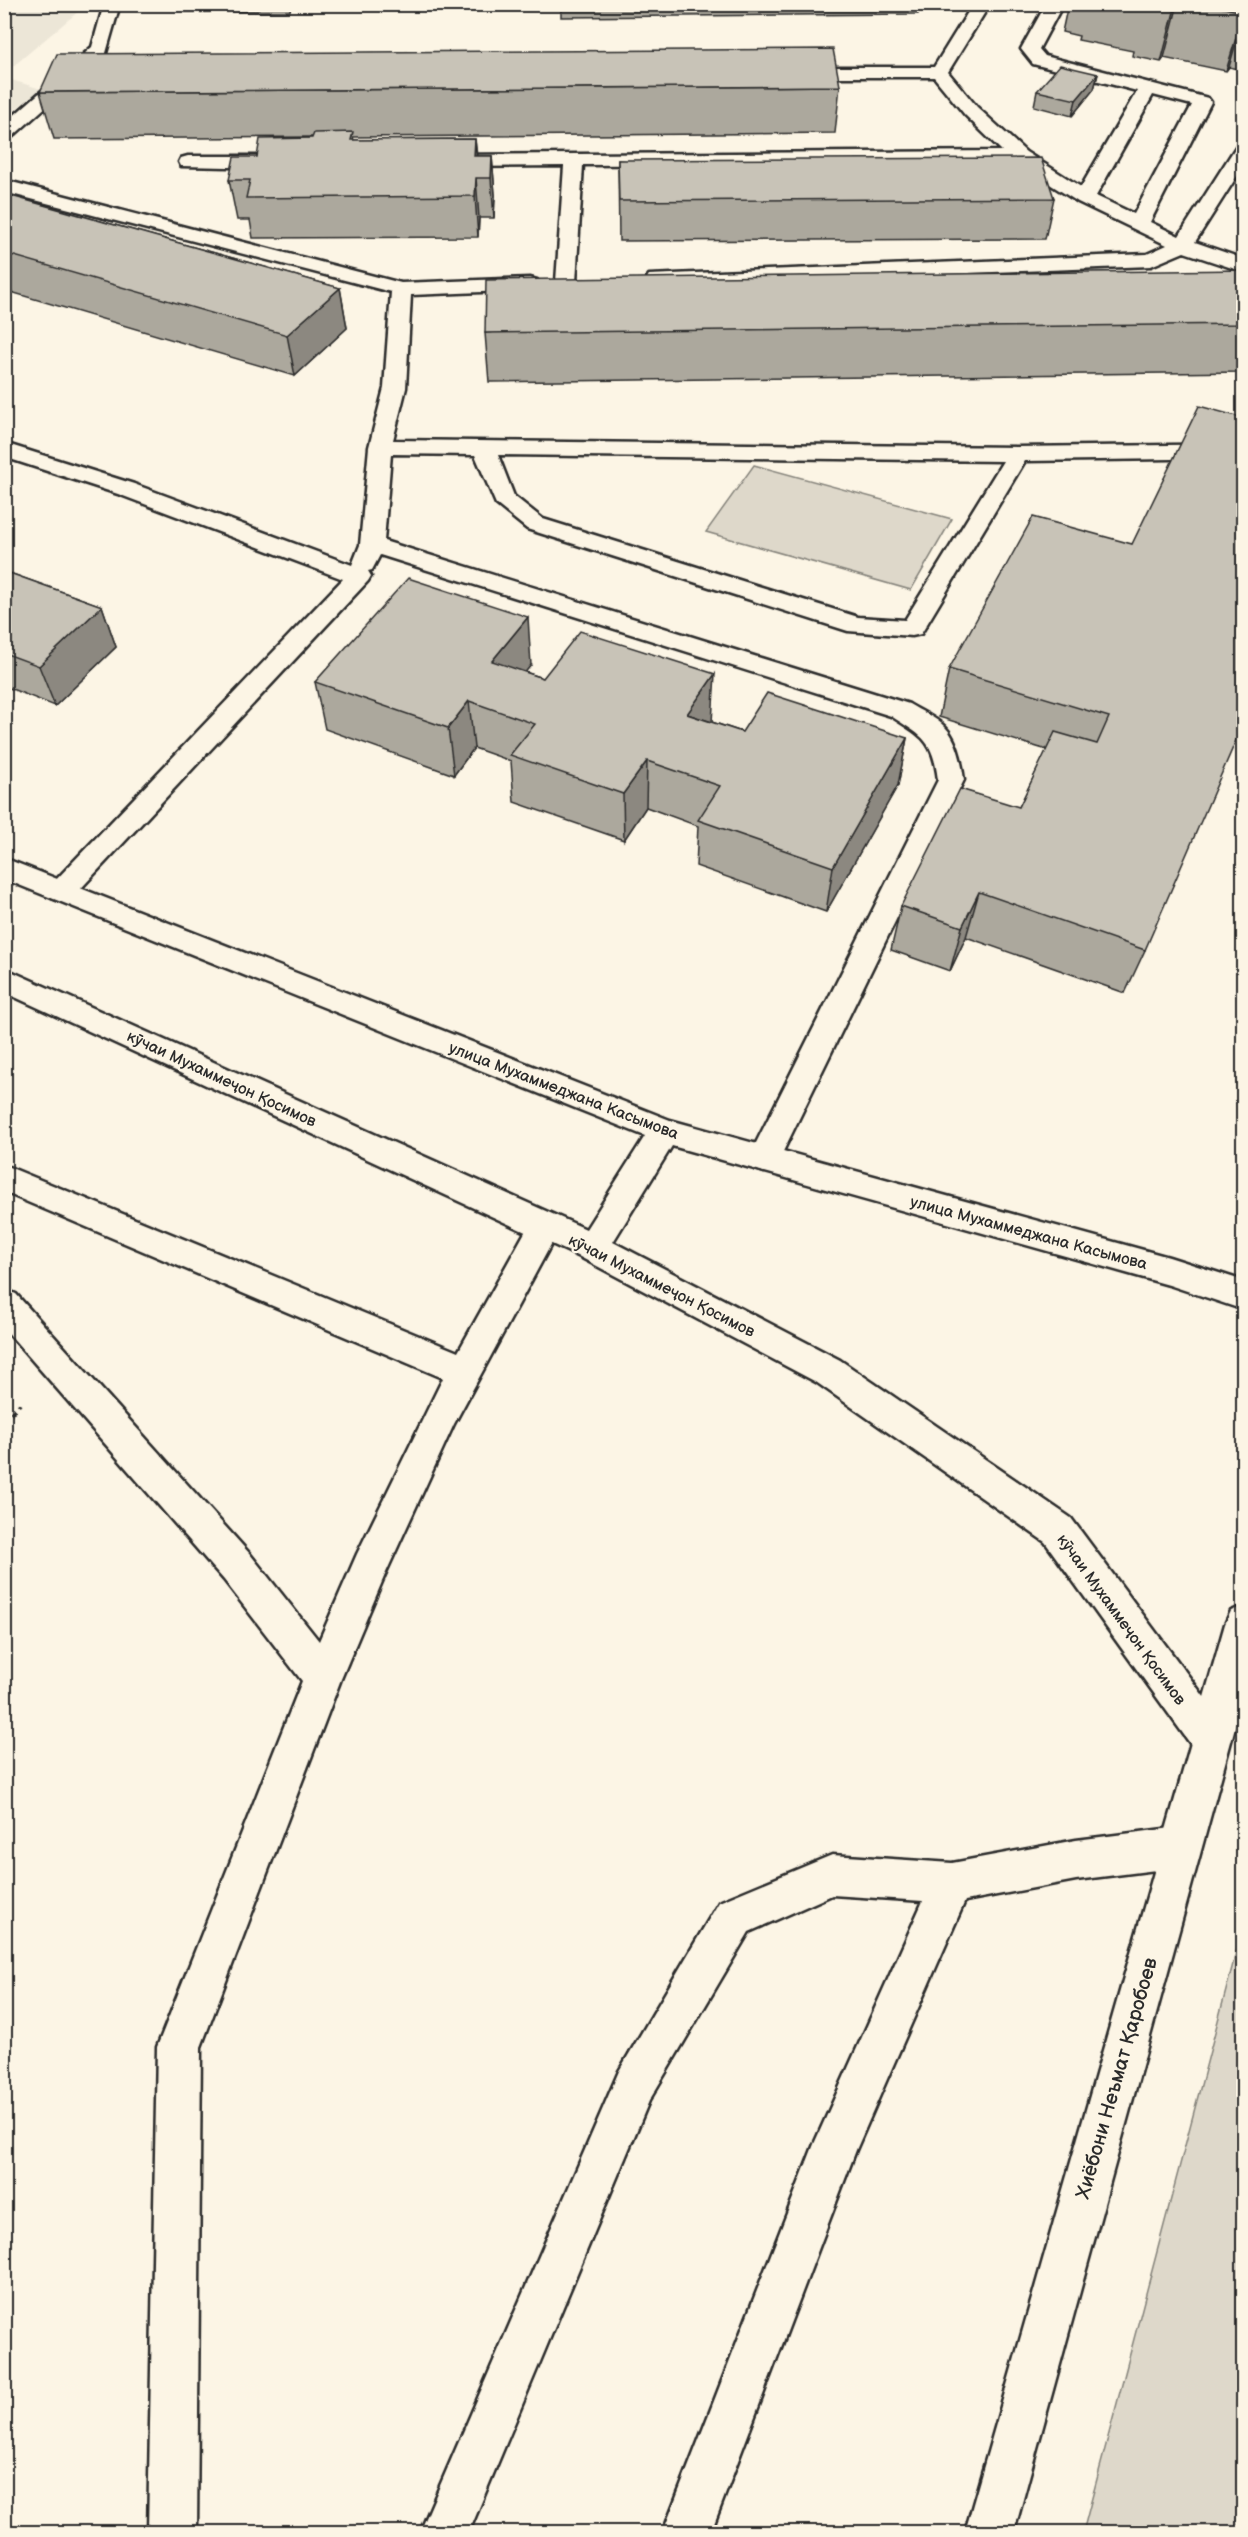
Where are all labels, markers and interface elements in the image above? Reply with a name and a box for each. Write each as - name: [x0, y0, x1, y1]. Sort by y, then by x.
- street label: кӯчаи Мухаммеҷон Қосимов: [124, 1027, 320, 1132]
- street label: улица Мухаммеджана Касымова: [446, 1039, 682, 1144]
- street label: улица Мухаммеджана Касымова: [908, 1193, 1150, 1274]
- street label: кӯчаи Мухаммеҷон Қосимов: [565, 1231, 758, 1342]
- street label: кӯчаи Мухаммеҷон Қосимов: [1052, 1531, 1190, 1710]
- street label: Хиёбони Неъмат Қаробоев: [1071, 1954, 1163, 2202]

